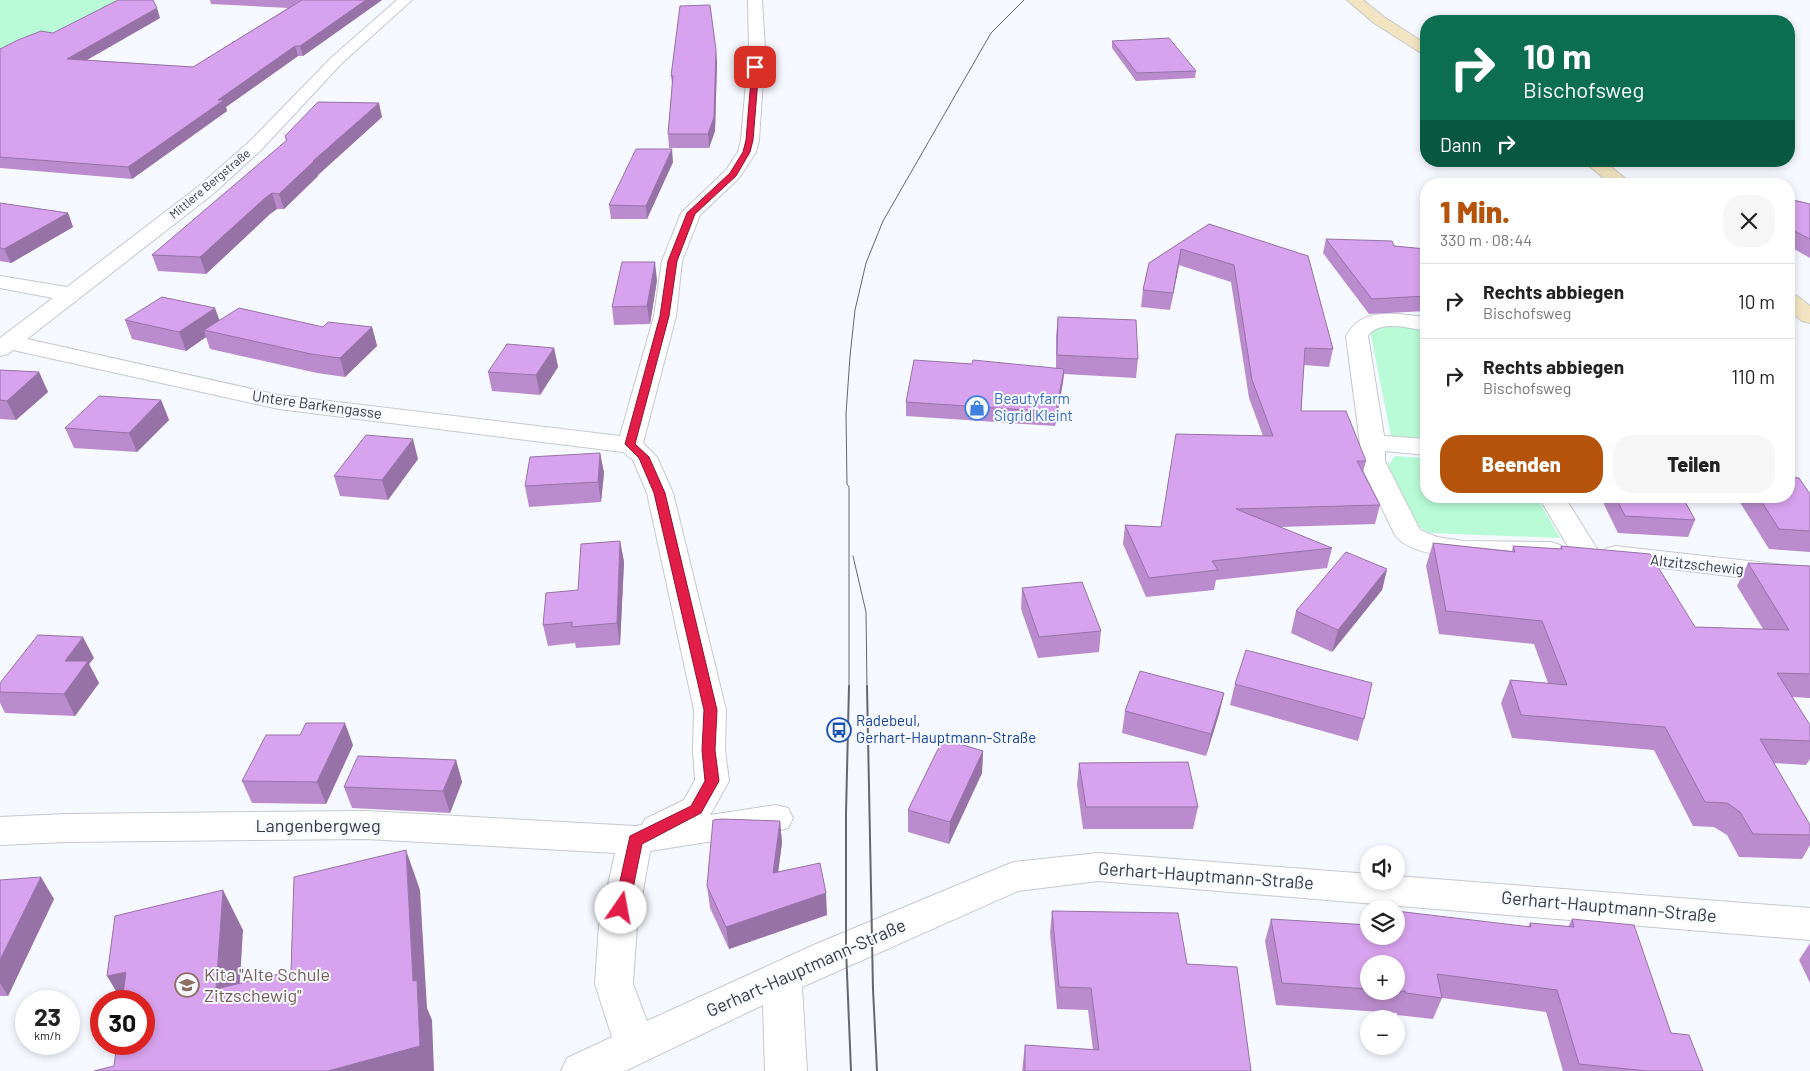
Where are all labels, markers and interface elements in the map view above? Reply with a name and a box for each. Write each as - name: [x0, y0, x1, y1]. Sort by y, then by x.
- text: 10 m: [1523, 34, 1592, 76]
- icon: right: [1440, 35, 1505, 100]
- pin: [734, 46, 776, 88]
- icon: arrive: [741, 53, 769, 81]
- text: Bischofsweg: [1523, 76, 1644, 102]
- icon: right: [1492, 130, 1520, 158]
- text: Dann: [1440, 133, 1482, 156]
- street label: Mittlere Bergstraße: [166, 145, 252, 221]
- text: 1 Min.: [1440, 193, 1510, 229]
- button: close: [1723, 195, 1775, 247]
- text: 330 m · 08:44: [1440, 230, 1532, 249]
- text: Rechts abbiegen: [1483, 280, 1624, 303]
- icon: right: [1440, 287, 1468, 315]
- text: 10 m: [1738, 290, 1775, 313]
- text: Bischofsweg: [1483, 303, 1571, 322]
- text: Rechts abbiegen: [1483, 355, 1624, 378]
- icon: right: [1440, 362, 1468, 390]
- text: 110 m: [1731, 365, 1775, 388]
- text: Bischofsweg: [1483, 378, 1571, 397]
- street label: Untere Barkengasse: [251, 386, 383, 422]
- place label: Beautyfarm Sigrid Kleint: [994, 389, 1073, 424]
- shop icon: Beautyfarm Sigrid Kleint: [964, 395, 990, 421]
- button: Beenden: [1440, 435, 1603, 493]
- button: Teilen: [1613, 435, 1775, 493]
- street label: Altzitzschewig: [1649, 550, 1745, 578]
- place label: Radebeul, Gerhart-Hauptmann-Straße: [856, 711, 1036, 746]
- bus stop icon: Radebeul, Gerhart-Hauptmann-Straße: [826, 717, 852, 743]
- street label: Langenbergweg: [255, 814, 381, 836]
- map controls: [1360, 845, 1405, 1055]
- button: sound: [1360, 845, 1405, 890]
- street label: Gerhart-Hauptmann-Straße: [1097, 856, 1315, 894]
- position arrow: [594, 881, 646, 933]
- street label: Gerhart-Hauptmann-Straße: [1500, 886, 1718, 926]
- button: layers: [1360, 900, 1405, 945]
- street label: Gerhart-Hauptmann-Straße: [702, 913, 909, 1021]
- button: +: [1360, 955, 1405, 1000]
- place label: Kita "Alte Schule Zitzschewig": [204, 963, 330, 1006]
- school or university icon: Kita "Alte Schule Zitzschewig": [174, 972, 200, 998]
- speed limit sign: 30: [90, 990, 155, 1055]
- text: 23: [34, 1001, 61, 1031]
- button: −: [1360, 1010, 1405, 1055]
- text: km/h: [34, 1028, 61, 1042]

